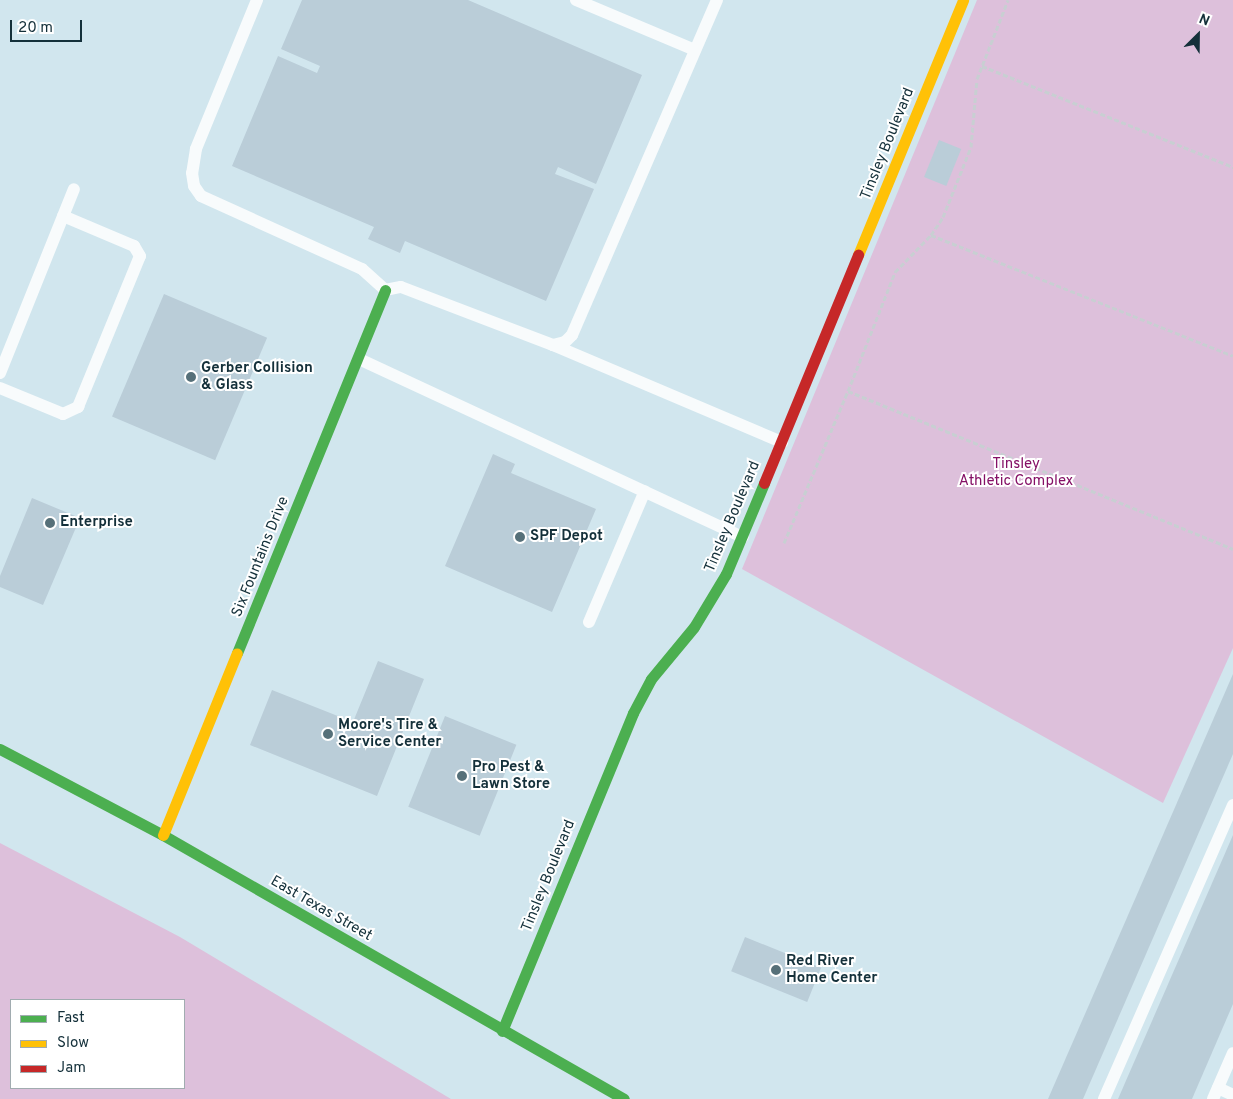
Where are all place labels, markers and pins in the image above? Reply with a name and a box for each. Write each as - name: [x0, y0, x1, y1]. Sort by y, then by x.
- place label: Gerber Collision & Glass: [201, 359, 313, 394]
- marker: Gerber Collision & Glass: [185, 371, 197, 383]
- place label: Enterprise: [60, 514, 133, 532]
- marker: Enterprise: [44, 517, 56, 529]
- place label: SPF Depot: [530, 528, 603, 546]
- marker: SPF Depot: [514, 531, 526, 543]
- place label: Moore's Tire & Service Center: [338, 716, 442, 751]
- marker: Moore's Tire & Service Center: [322, 728, 334, 740]
- place label: Pro Pest & Lawn Store: [472, 758, 550, 793]
- marker: Pro Pest & Lawn Store: [456, 770, 468, 782]
- place label: Red River Home Center: [786, 952, 878, 987]
- marker: Red River Home Center: [770, 964, 782, 976]

